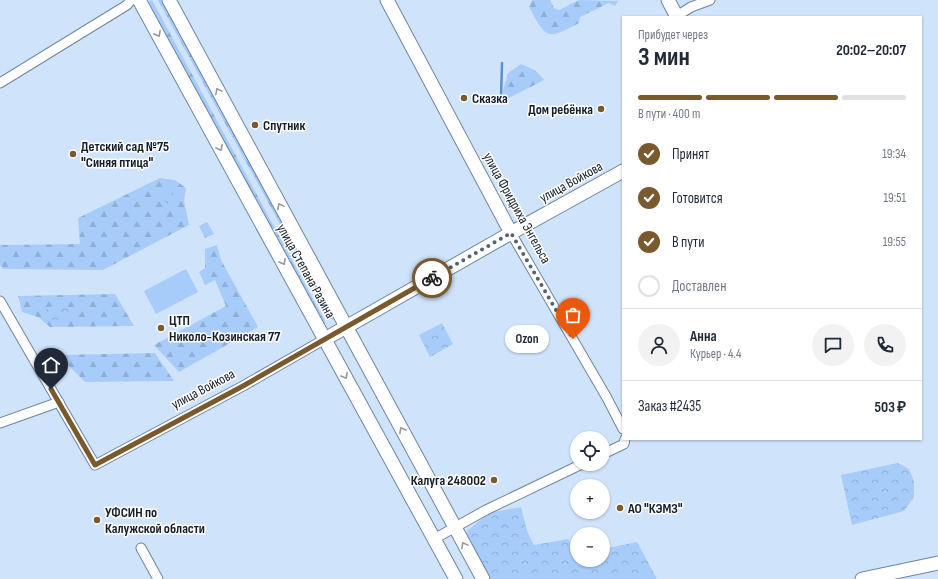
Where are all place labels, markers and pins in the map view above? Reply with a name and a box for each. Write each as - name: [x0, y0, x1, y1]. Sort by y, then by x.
- place label: Сказка: [472, 90, 508, 107]
- marker: Сказка: [459, 93, 469, 103]
- place label: Дом ребёнка: [528, 101, 593, 118]
- marker: Дом ребёнка: [596, 104, 606, 114]
- place label: Спутник: [263, 117, 305, 134]
- marker: Спутник: [250, 120, 260, 130]
- place label: Детский сад №75 "Синяя птица": [81, 138, 169, 171]
- marker: Детский сад №75 "Синяя птица": [68, 149, 78, 159]
- pin: [556, 298, 590, 339]
- place label: ЦТП Николо-Козинская 77: [169, 312, 281, 345]
- marker: ЦТП Николо-Козинская 77: [156, 323, 166, 333]
- callout: Ozon: [505, 325, 549, 353]
- pin: [34, 348, 68, 389]
- place label: Калуга 248002: [411, 472, 486, 489]
- marker: Калуга 248002: [489, 475, 499, 485]
- place label: АО "КЭМЗ": [627, 500, 683, 517]
- marker: АО "КЭМЗ": [615, 503, 625, 513]
- place label: УФСИН по Калужской области: [105, 504, 205, 537]
- marker: УФСИН по Калужской области: [92, 515, 102, 525]

